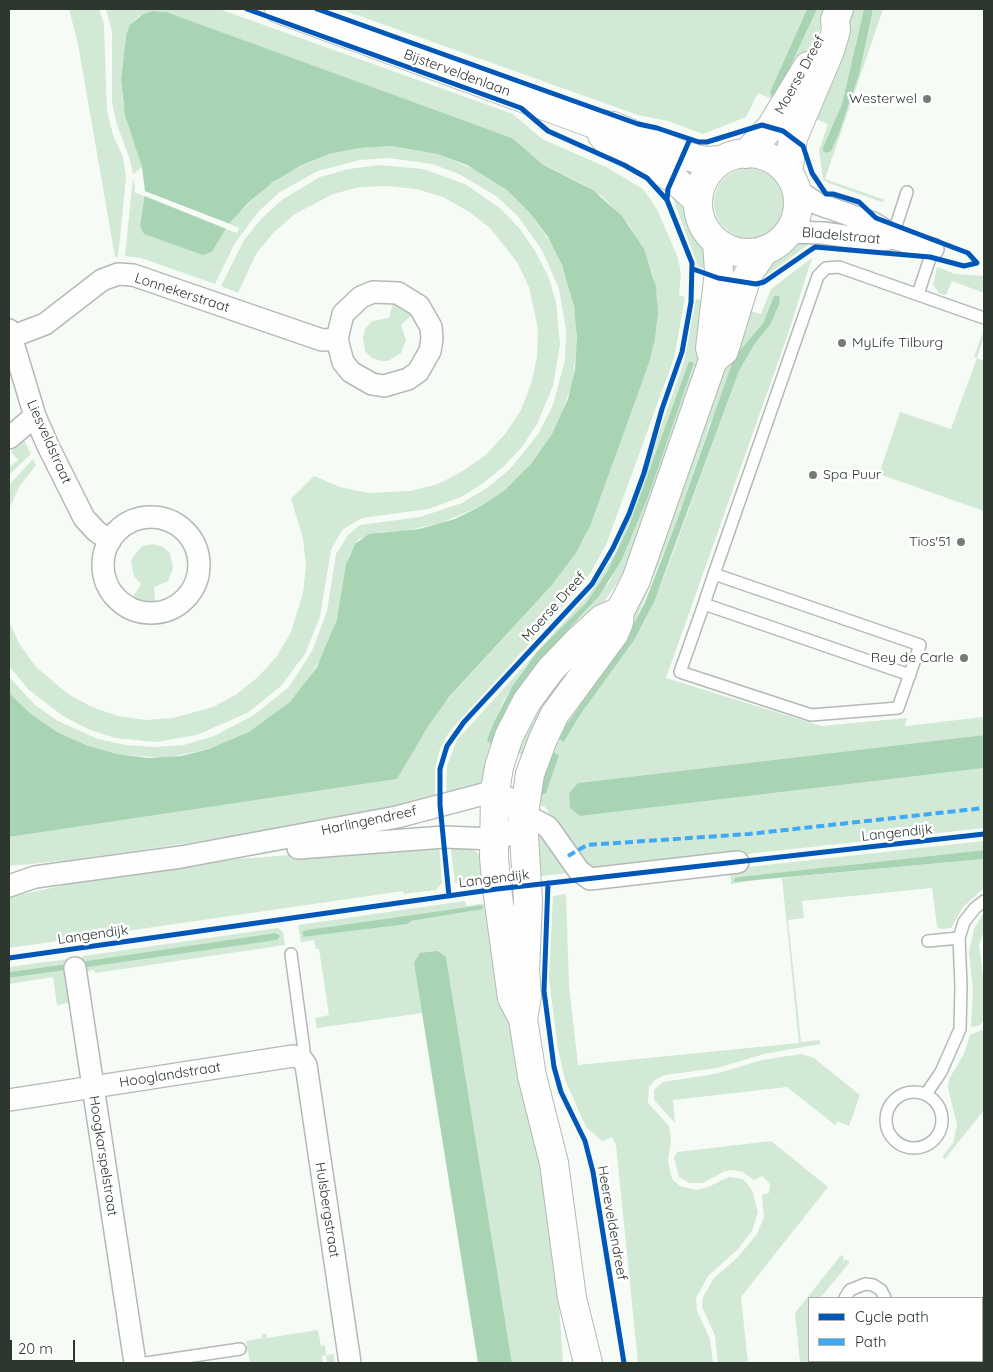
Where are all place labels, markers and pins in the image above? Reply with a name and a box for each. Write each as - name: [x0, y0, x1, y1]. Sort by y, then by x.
- place label: Westerwel: [849, 91, 917, 107]
- marker: Westerwel: [921, 93, 933, 105]
- place label: MyLife Tilburg: [852, 335, 943, 351]
- marker: MyLife Tilburg: [836, 337, 848, 349]
- place label: Spa Puur: [823, 467, 881, 483]
- marker: Spa Puur: [807, 469, 819, 481]
- place label: Tios'51: [909, 534, 951, 550]
- marker: Tios'51: [955, 536, 967, 548]
- place label: Rey de Carle: [871, 650, 954, 666]
- marker: Rey de Carle: [958, 652, 970, 664]

